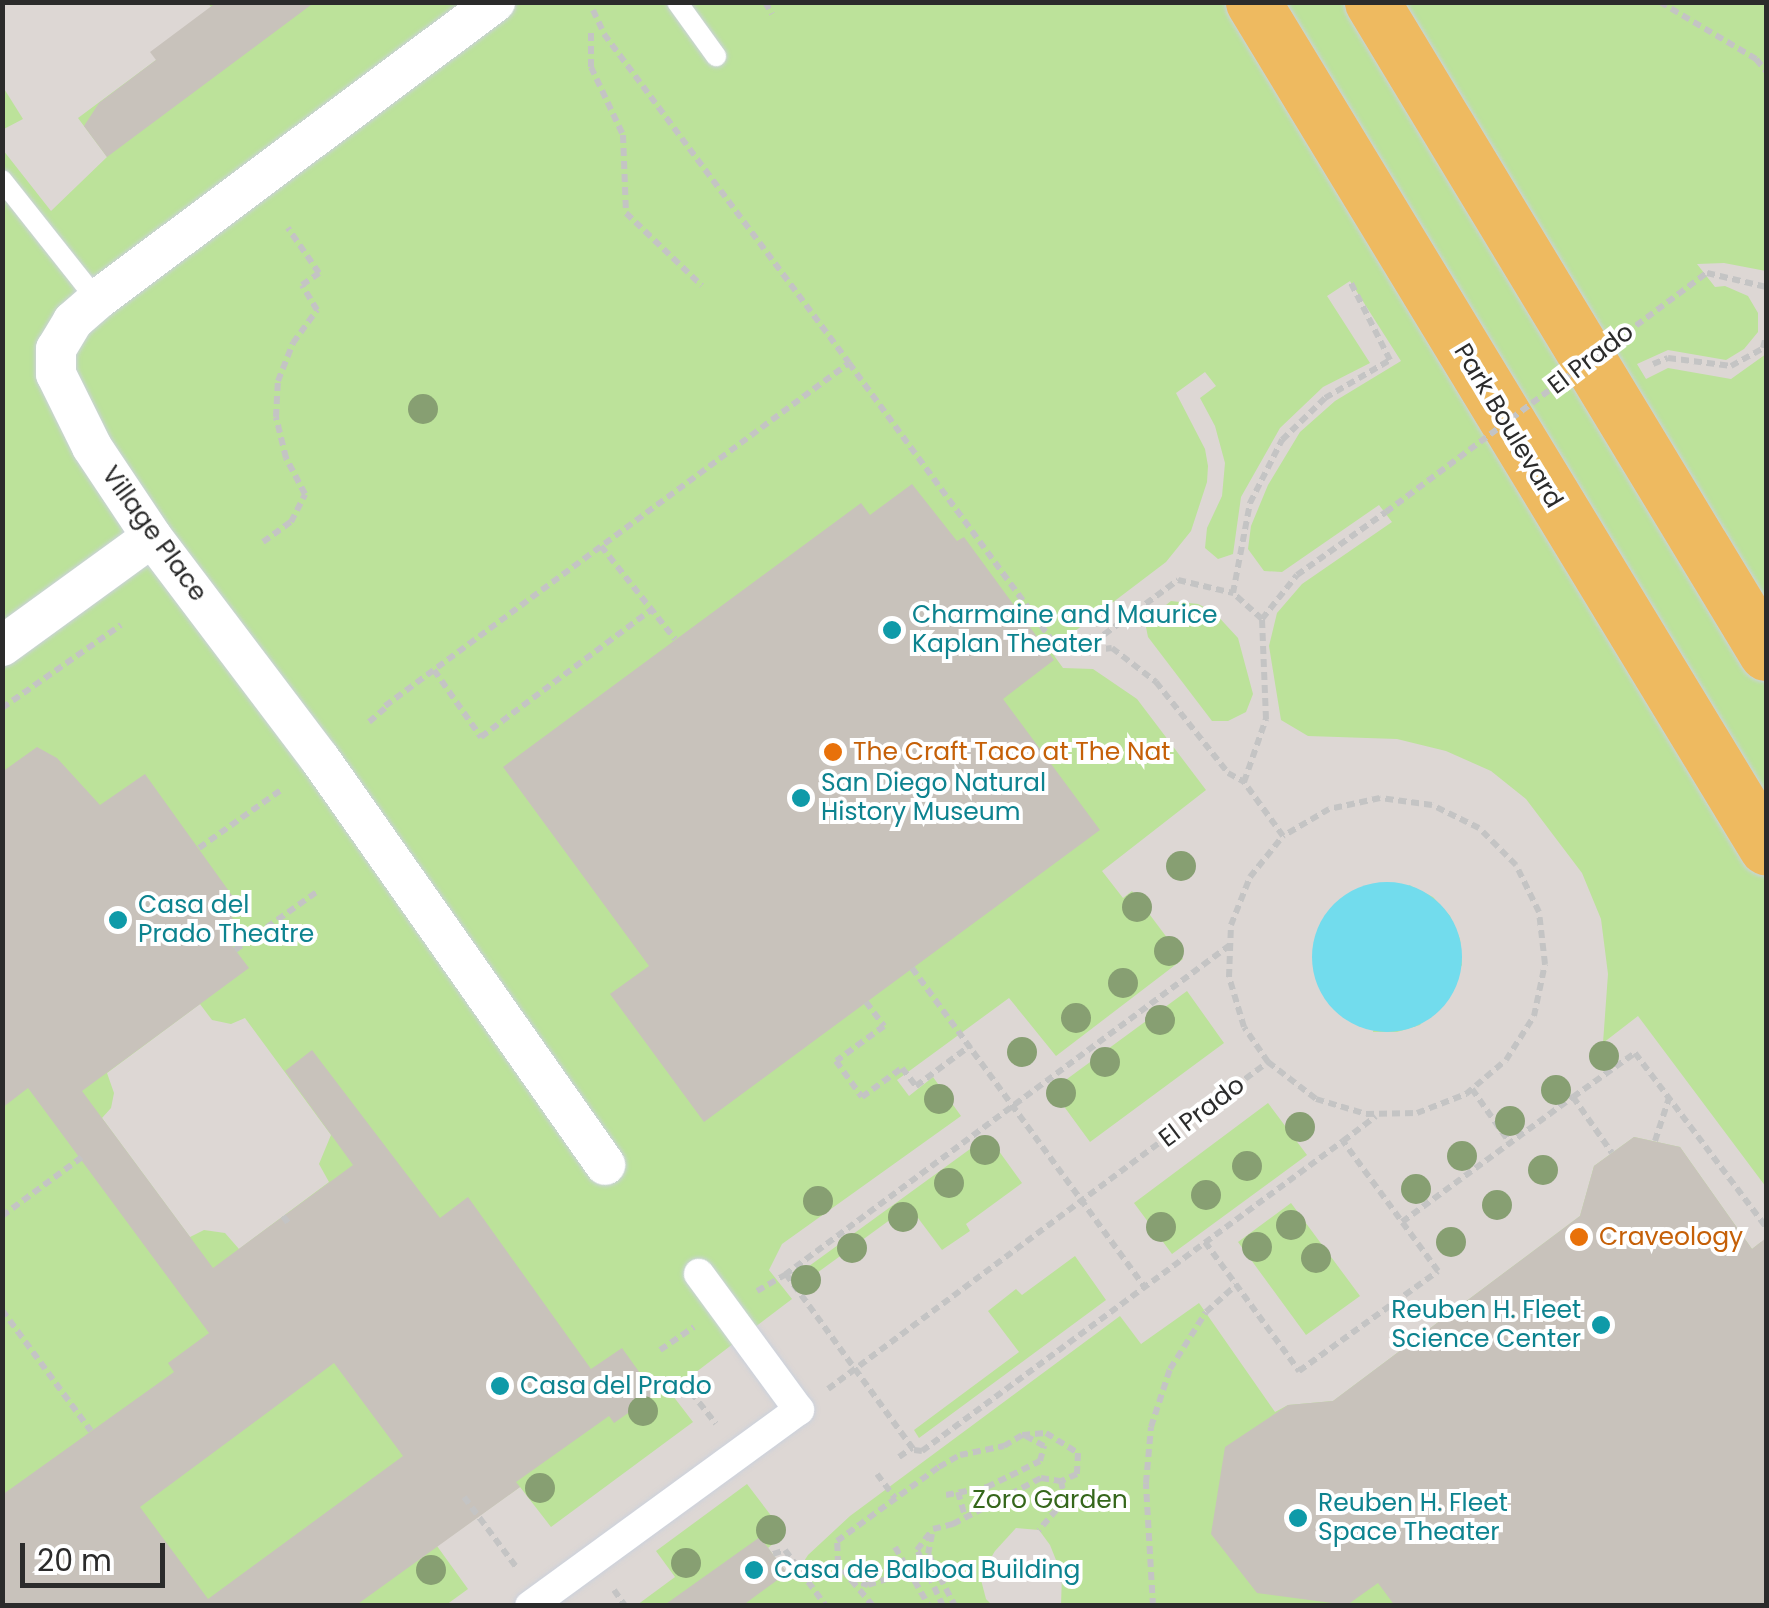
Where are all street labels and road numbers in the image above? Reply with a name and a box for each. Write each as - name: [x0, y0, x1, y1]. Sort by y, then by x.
- street label: El Prado: [1542, 317, 1640, 401]
- street label: Park Boulevard: [1447, 338, 1569, 514]
- street label: Village Place: [95, 461, 213, 607]
- street label: El Prado: [1153, 1070, 1251, 1154]

